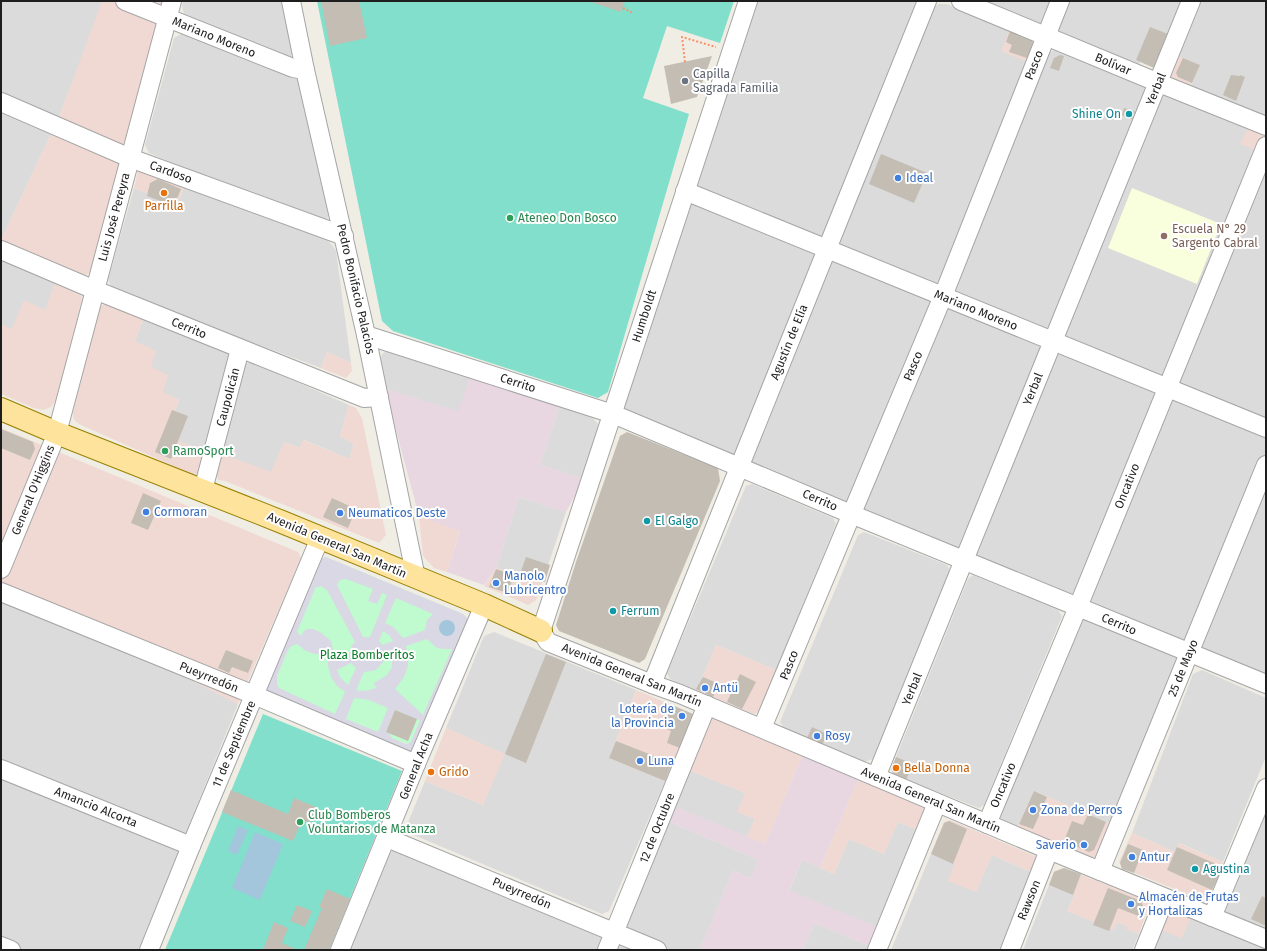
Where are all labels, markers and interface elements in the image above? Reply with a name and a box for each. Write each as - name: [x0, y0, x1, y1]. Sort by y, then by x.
- street label: Mariano Moreno: [170, 14, 258, 60]
- street label: Pasco: [1022, 48, 1046, 82]
- street label: Bolívar: [1093, 50, 1134, 78]
- place label: Capilla Sagrada Familia: [693, 67, 779, 95]
- street label: Yerbal: [1143, 70, 1169, 107]
- marker: Capilla Sagrada Familia: [680, 76, 690, 86]
- place label: Shine On: [1072, 107, 1121, 121]
- marker: Shine On: [1124, 109, 1134, 119]
- street label: Cardoso: [148, 158, 194, 186]
- street label: Luis José Pereyra: [95, 171, 133, 263]
- place label: Ideal: [906, 171, 934, 185]
- marker: Ideal: [893, 173, 903, 183]
- marker: Parrilla: [159, 188, 169, 198]
- place label: Parrilla: [145, 199, 184, 213]
- place label: Ateneo Don Bosco: [518, 211, 617, 225]
- marker: Ateneo Don Bosco: [505, 213, 515, 223]
- street label: Pedro Bonifacio Palacios: [334, 222, 378, 356]
- place label: Escuela N° 29 Sargento Cabral: [1172, 222, 1258, 250]
- marker: Escuela N° 29 Sargento Cabral: [1159, 231, 1169, 241]
- street label: Humboldt: [629, 287, 659, 344]
- street label: Mariano Moreno: [932, 287, 1020, 333]
- street label: Agustín de Elía: [767, 302, 811, 382]
- street label: Cerrito: [169, 315, 209, 341]
- street label: Pasco: [901, 349, 925, 383]
- street label: Caupolicán: [213, 366, 243, 428]
- street label: Yerbal: [1020, 370, 1046, 407]
- street label: Cerrito: [498, 371, 538, 395]
- street label: General O'Higgins: [9, 443, 58, 537]
- place label: RamoSport: [173, 444, 234, 458]
- marker: RamoSport: [160, 446, 170, 456]
- street label: Oncativo: [1112, 461, 1142, 511]
- street label: Cerrito: [800, 486, 840, 514]
- place label: Cormoran: [154, 505, 207, 519]
- place label: Neumaticos Deste: [348, 506, 446, 520]
- marker: Cormoran: [141, 507, 151, 517]
- marker: Neumaticos Deste: [335, 508, 345, 518]
- street label: Avenida General San Martín: [265, 509, 409, 581]
- place label: El Galgo: [655, 514, 699, 528]
- marker: El Galgo: [642, 516, 652, 526]
- place label: Manolo Lubricentro: [504, 569, 567, 597]
- marker: Manolo Lubricentro: [491, 578, 501, 588]
- place label: Ferrum: [621, 604, 660, 618]
- marker: Ferrum: [608, 606, 618, 616]
- street label: Cerrito: [1099, 610, 1139, 638]
- street label: 25 de Mayo: [1165, 637, 1201, 699]
- street label: Avenida General San Martín: [560, 640, 704, 710]
- park label: Plaza Bomberitos: [320, 648, 415, 662]
- street label: Pasco: [777, 648, 801, 682]
- street label: Pueyrredón: [177, 659, 241, 695]
- street label: Yerbal: [899, 670, 925, 707]
- place label: Antü: [713, 681, 738, 695]
- marker: Antü: [700, 683, 710, 693]
- street label: 11 de Septiembre: [209, 698, 259, 790]
- place label: Lotería de la Provincia: [611, 702, 674, 730]
- marker: Lotería de la Provincia: [677, 711, 687, 721]
- place label: Rosy: [825, 729, 850, 743]
- street label: General Acha: [396, 730, 436, 802]
- marker: Rosy: [812, 731, 822, 741]
- place label: Luna: [648, 754, 674, 768]
- marker: Luna: [635, 756, 645, 766]
- street label: Oncativo: [987, 760, 1019, 810]
- place label: Bella Donna: [904, 761, 970, 775]
- marker: Bella Donna: [891, 763, 901, 773]
- street label: Avenida General San Martín: [859, 764, 1003, 836]
- place label: Grido: [439, 765, 469, 779]
- marker: Grido: [426, 767, 436, 777]
- street label: Amancio Alcorta: [52, 784, 140, 830]
- street label: 12 de Octubre: [637, 791, 677, 865]
- place label: Zona de Perros: [1041, 803, 1123, 817]
- marker: Zona de Perros: [1028, 805, 1038, 815]
- place label: Club Bomberos Voluntarios de Matanza: [308, 808, 436, 836]
- marker: Club Bomberos Voluntarios de Matanza: [295, 817, 305, 827]
- place label: Saverio: [1036, 838, 1076, 852]
- marker: Saverio: [1079, 840, 1089, 850]
- place label: Antur: [1140, 850, 1170, 864]
- marker: Antur: [1127, 852, 1137, 862]
- place label: Agustina: [1203, 862, 1250, 876]
- marker: Agustina: [1190, 864, 1200, 874]
- street label: Pueyrredón: [490, 874, 554, 912]
- street label: Rawson: [1015, 878, 1043, 922]
- place label: Almacén de Frutas y Hortalizas: [1139, 890, 1239, 918]
- marker: Almacén de Frutas y Hortalizas: [1126, 899, 1136, 909]

